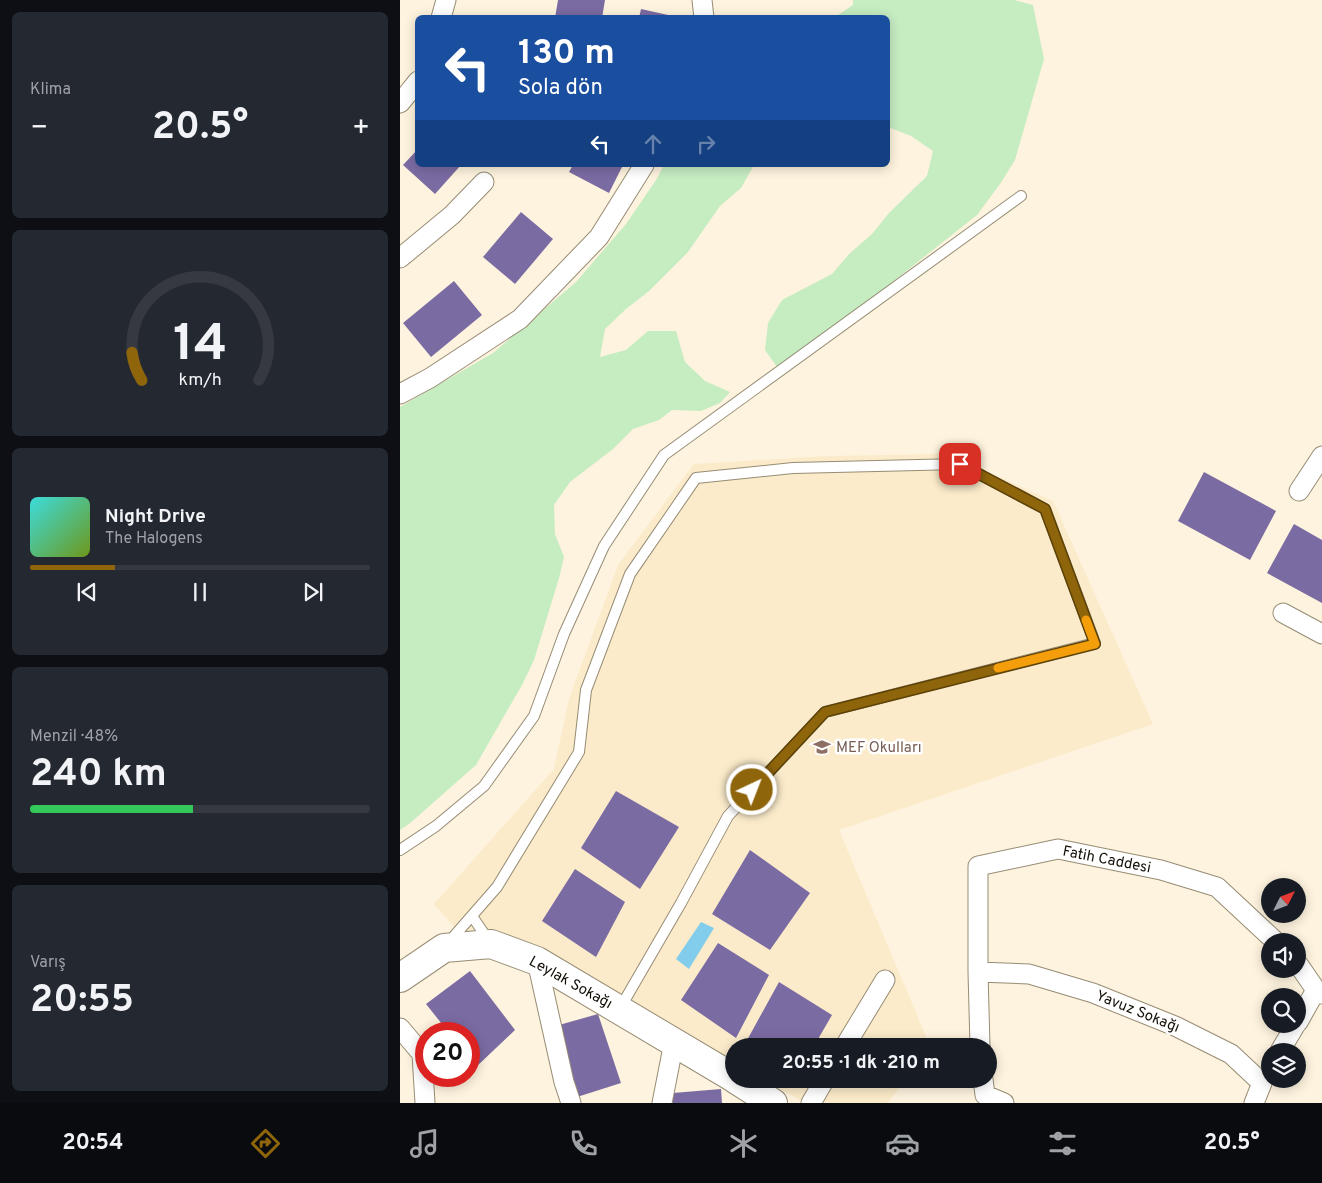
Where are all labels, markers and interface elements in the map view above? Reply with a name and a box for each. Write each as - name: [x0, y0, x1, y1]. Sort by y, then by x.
- text: 130 m: [518, 32, 615, 76]
- icon: left: [435, 35, 500, 100]
- text: Sola dön: [518, 75, 603, 102]
- text: Klima: [30, 80, 71, 100]
- text: 20.5°: [152, 104, 248, 153]
- text: −: [30, 111, 48, 147]
- text: +: [352, 111, 370, 147]
- icon: left: [586, 130, 614, 158]
- icon: ahead: [639, 130, 667, 158]
- icon: right: [692, 130, 720, 158]
- text: 14: [173, 313, 227, 379]
- text: km/h: [178, 369, 222, 392]
- pin: [939, 443, 981, 485]
- icon: arrive: [946, 450, 974, 478]
- text: Night Drive: [105, 505, 206, 529]
- text: The Halogens: [105, 529, 203, 549]
- icon: previous: [73, 578, 101, 606]
- icon: pause: [186, 578, 214, 606]
- icon: next: [299, 578, 327, 606]
- text: Menzil · 48%: [30, 727, 118, 747]
- school or university icon: MEF Okulları: [812, 737, 832, 757]
- place label: MEF Okulları: [836, 739, 922, 758]
- text: 240 km: [30, 751, 167, 800]
- position arrow: [725, 763, 777, 815]
- street label: Fatih Caddesi: [1061, 843, 1152, 878]
- north arrow: [1261, 878, 1306, 922]
- map controls: [1261, 878, 1306, 1088]
- button: sound: [1261, 933, 1306, 978]
- text: Varış: [30, 953, 66, 973]
- street label: Leylak Sokağı: [525, 953, 615, 1014]
- text: 20:55: [30, 977, 134, 1026]
- street label: Yavuz Sokağı: [1093, 987, 1182, 1038]
- button: search: [1261, 988, 1306, 1033]
- speed limit sign: 20: [415, 1022, 480, 1087]
- button: layers: [1261, 1043, 1306, 1088]
- text: 20:55 · 1 dk · 210 m: [782, 1051, 940, 1075]
- icon: directions: [248, 1126, 283, 1161]
- icon: music: [407, 1126, 442, 1161]
- icon: phone: [566, 1126, 601, 1161]
- icon: climate: [726, 1126, 761, 1161]
- icon: car: [885, 1126, 920, 1161]
- icon: filters: [1045, 1126, 1080, 1161]
- text: 20:54: [62, 1130, 123, 1157]
- text: 20.5°: [1204, 1130, 1260, 1157]

